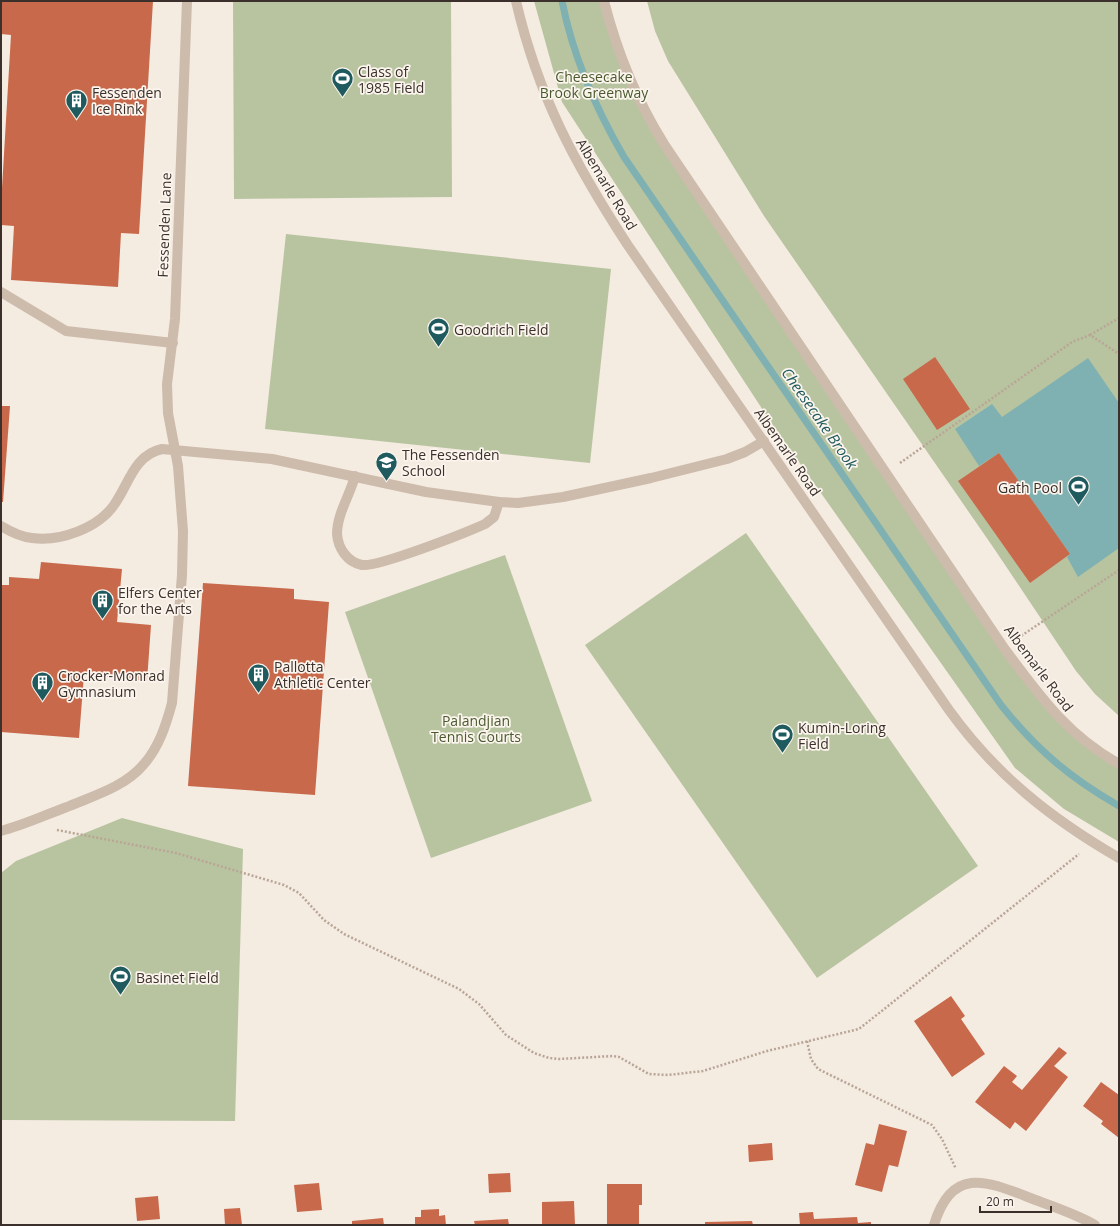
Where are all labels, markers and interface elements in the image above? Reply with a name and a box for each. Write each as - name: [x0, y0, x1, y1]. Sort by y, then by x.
- place label: Class of 1985 Field: [358, 62, 424, 97]
- sports icon: Class of 1985 Field: [329, 66, 355, 99]
- park label: Cheesecake Brook Greenway: [540, 67, 649, 102]
- place label: Fessenden Ice Rink: [92, 83, 162, 118]
- building icon: Fessenden Ice Rink: [63, 87, 89, 120]
- street label: Albemarle Road: [572, 135, 642, 233]
- street label: Fessenden Lane: [153, 172, 175, 278]
- sports icon: Goodrich Field: [425, 316, 451, 349]
- place label: Goodrich Field: [454, 320, 549, 339]
- water label: Cheesecake Brook: [778, 363, 863, 473]
- street label: Albemarle Road: [750, 404, 826, 500]
- place label: The Fessenden School: [402, 445, 500, 480]
- school or university icon: The Fessenden School: [374, 449, 400, 482]
- sports icon: Gath Pool: [1065, 474, 1091, 507]
- place label: Gath Pool: [998, 478, 1062, 497]
- place label: Elfers Center for the Arts: [118, 583, 202, 618]
- building icon: Elfers Center for the Arts: [90, 587, 116, 620]
- street label: Albemarle Road: [1000, 621, 1078, 715]
- place label: Pallotta Athletic Center: [274, 657, 371, 692]
- building icon: Pallotta Athletic Center: [246, 661, 272, 694]
- place label: Crocker-Monrad Gymnasium: [58, 666, 165, 701]
- building icon: Crocker-Monrad Gymnasium: [29, 670, 55, 703]
- park label: Palandjian Tennis Courts: [431, 711, 521, 746]
- place label: Kumin-Loring Field: [798, 718, 886, 753]
- sports icon: Kumin-Loring Field: [769, 722, 795, 755]
- sports icon: Basinet Field: [107, 964, 133, 997]
- place label: Basinet Field: [136, 968, 219, 987]
- scale bar: [980, 1188, 1051, 1214]
- text: 20 m: [986, 1193, 1014, 1210]

